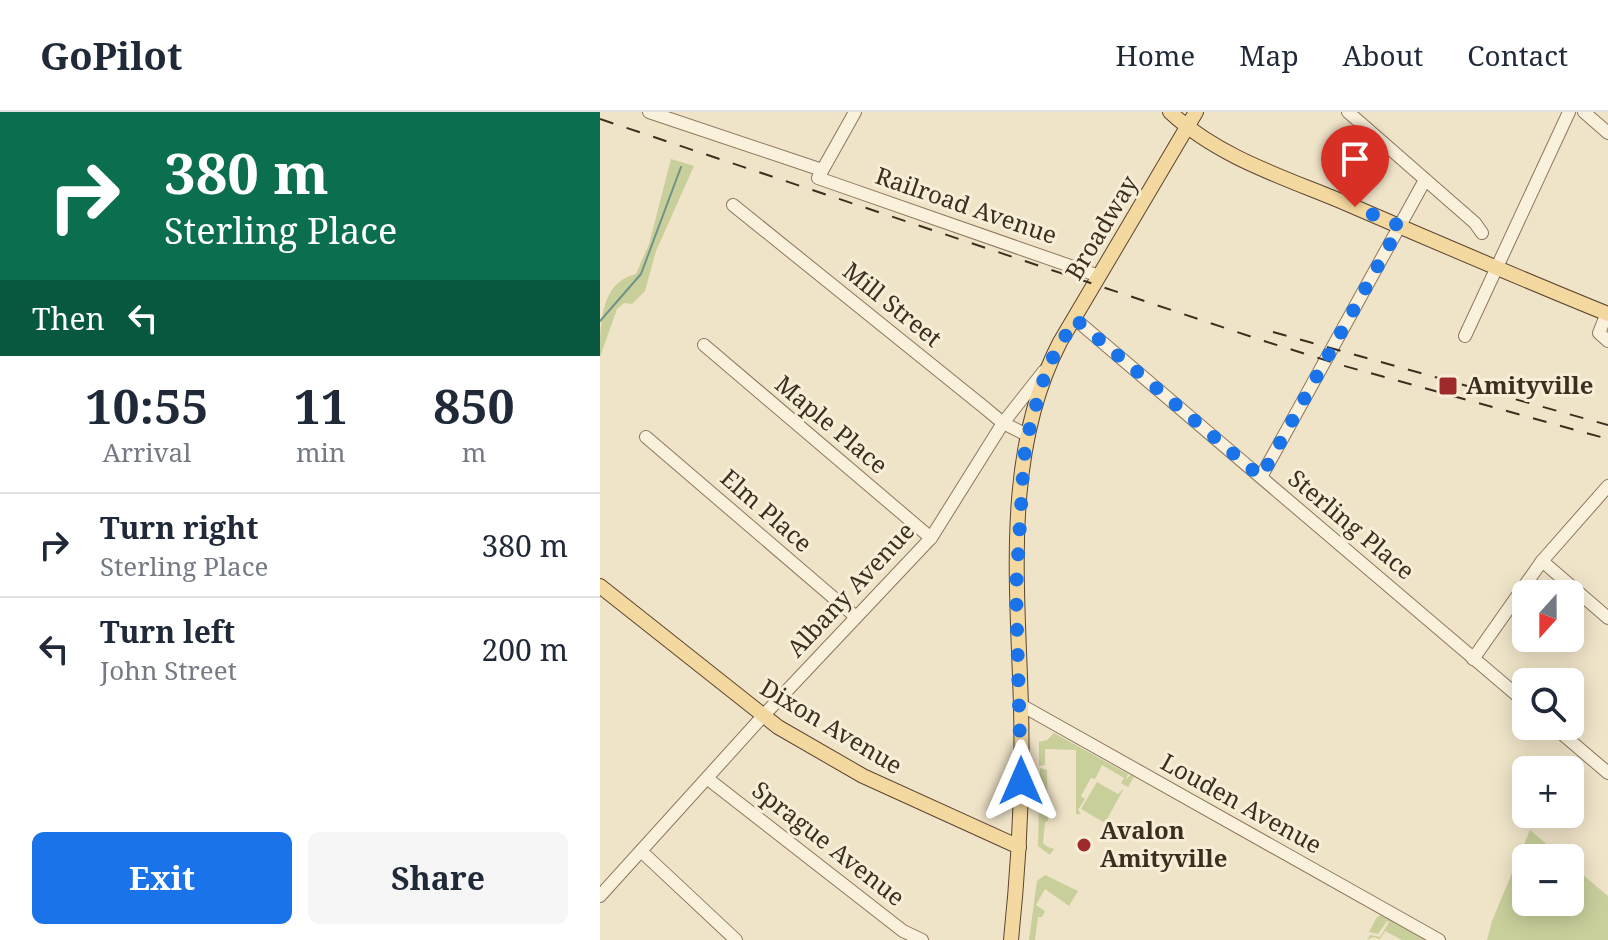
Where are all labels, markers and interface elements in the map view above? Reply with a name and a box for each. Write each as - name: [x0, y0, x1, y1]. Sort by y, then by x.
- text: GoPilot: [40, 29, 182, 81]
- text: Home: [1116, 36, 1195, 74]
- text: Map: [1239, 36, 1299, 74]
- text: About: [1343, 36, 1423, 74]
- text: Contact: [1467, 36, 1568, 74]
- pin: [1321, 125, 1389, 207]
- text: 380 m: [164, 134, 329, 210]
- icon: arrive: [1333, 137, 1377, 181]
- icon: right: [32, 144, 136, 248]
- street label: Railroad Avenue: [871, 158, 1062, 251]
- street label: Broadway: [1057, 168, 1145, 286]
- text: Sterling Place: [164, 206, 397, 255]
- street label: Mill Street: [837, 254, 949, 354]
- icon: left: [121, 296, 165, 340]
- text: Then: [32, 298, 105, 339]
- street label: Maple Place: [769, 367, 895, 481]
- place label: Amityville: [1466, 368, 1593, 401]
- text: 10:55: [85, 373, 208, 438]
- text: 11: [294, 373, 348, 438]
- text: 850: [433, 373, 515, 438]
- marker: Amityville: [1437, 375, 1459, 397]
- text: Arrival: [102, 434, 191, 470]
- text: min: [296, 434, 346, 470]
- text: m: [462, 434, 486, 470]
- street label: Elm Place: [714, 461, 820, 559]
- street label: Sterling Place: [1282, 461, 1422, 586]
- text: Turn right: [100, 507, 258, 548]
- street label: Albany Avenue: [779, 514, 921, 664]
- icon: right: [32, 523, 76, 567]
- text: 380 m: [482, 525, 568, 566]
- text: Sterling Place: [100, 548, 268, 584]
- north arrow: [1512, 580, 1584, 652]
- map controls: [1512, 580, 1584, 916]
- text: Turn left: [100, 611, 235, 652]
- icon: left: [32, 627, 76, 671]
- text: 200 m: [482, 629, 568, 670]
- text: John Street: [100, 652, 237, 688]
- button: search: [1512, 668, 1584, 740]
- street label: Dixon Avenue: [755, 670, 909, 781]
- position arrow: [979, 739, 1063, 823]
- street label: Louden Avenue: [1155, 745, 1328, 861]
- button: +: [1512, 756, 1584, 828]
- street label: Sprague Avenue: [746, 773, 912, 913]
- place label: Avalon Amityville: [1100, 813, 1227, 874]
- button: Exit: [32, 832, 292, 924]
- button: Share: [308, 832, 568, 924]
- marker: Avalon Amityville: [1075, 836, 1093, 854]
- button: −: [1512, 844, 1584, 916]

